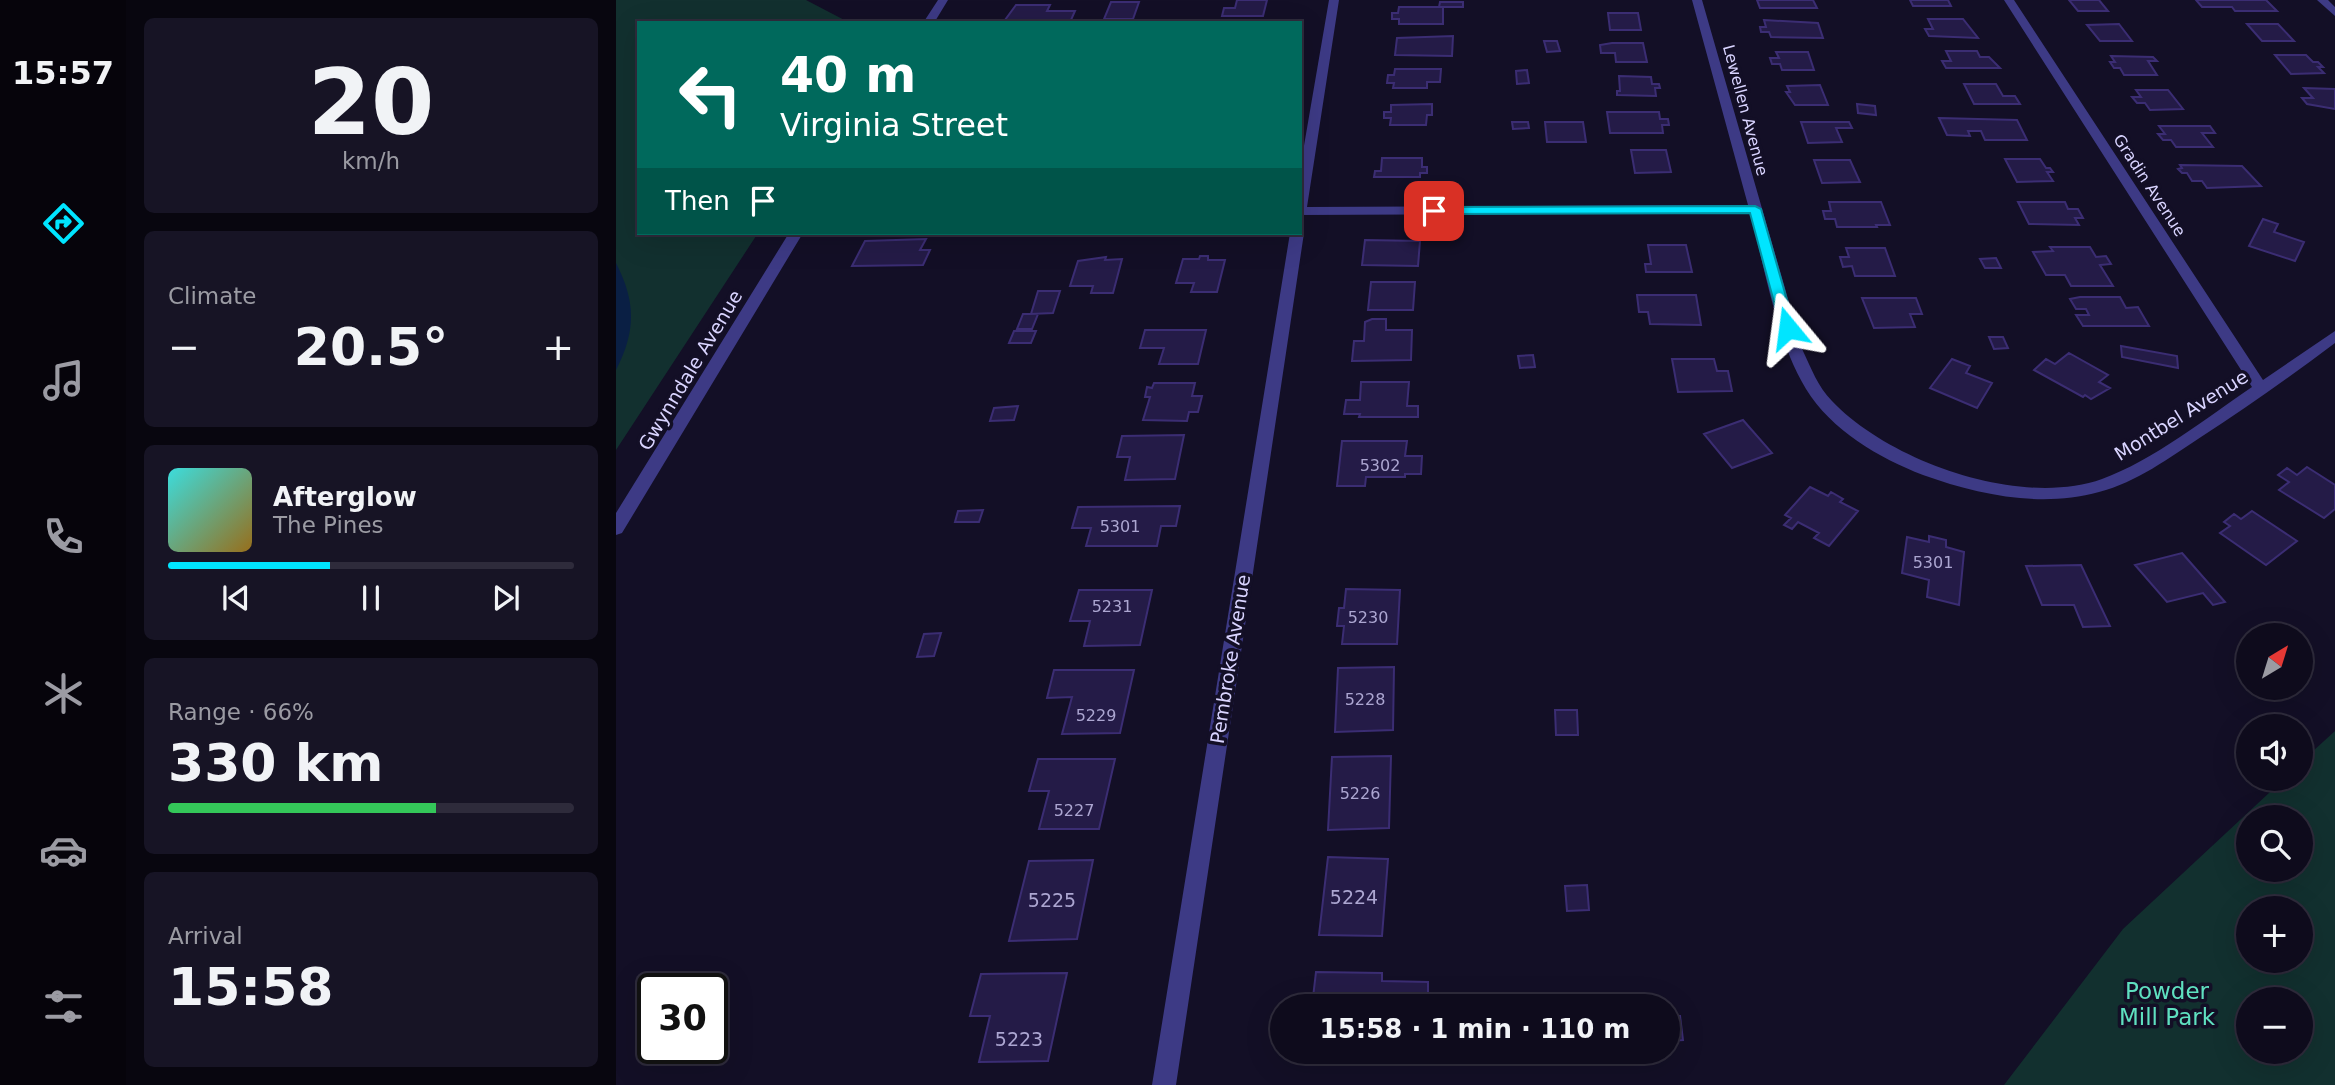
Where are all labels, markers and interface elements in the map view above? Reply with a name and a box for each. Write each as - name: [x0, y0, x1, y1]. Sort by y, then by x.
- street label: Lewellen Avenue: [1719, 43, 1772, 178]
- text: 40 m: [780, 47, 916, 104]
- icon: left: [665, 49, 756, 140]
- text: 20: [308, 50, 434, 155]
- text: 15:57: [12, 54, 114, 92]
- text: Virginia Street: [780, 106, 1008, 144]
- street label: Gradin Avenue: [2109, 131, 2190, 240]
- text: km/h: [342, 148, 400, 174]
- pin: [1404, 181, 1464, 241]
- icon: arrive: [744, 182, 782, 220]
- text: Then: [665, 186, 730, 216]
- icon: arrive: [1415, 192, 1453, 230]
- icon: directions: [39, 199, 88, 248]
- text: Climate: [168, 283, 257, 309]
- street label: Gwynndale Avenue: [633, 286, 747, 454]
- position arrow: [1751, 291, 1825, 365]
- text: 20.5°: [294, 317, 448, 377]
- text: −: [168, 325, 200, 369]
- text: +: [542, 325, 574, 369]
- icon: music: [39, 356, 88, 405]
- street label: Montbel Avenue: [2110, 365, 2252, 465]
- house number: 5302: [1360, 456, 1400, 475]
- text: Afterglow: [273, 482, 417, 512]
- icon: phone: [39, 512, 88, 561]
- text: The Pines: [273, 512, 384, 538]
- house number: 5301: [1100, 517, 1140, 536]
- house number: 5301: [1913, 553, 1953, 572]
- street label: Pembroke Avenue: [1206, 573, 1254, 745]
- icon: previous: [217, 579, 255, 617]
- icon: pause: [352, 579, 390, 617]
- icon: next: [487, 579, 525, 617]
- house number: 5231: [1092, 597, 1132, 616]
- house number: 5230: [1348, 608, 1388, 627]
- north arrow: [2236, 623, 2314, 700]
- map controls: [2236, 623, 2313, 1064]
- icon: climate: [39, 669, 88, 718]
- house number: 5228: [1345, 690, 1385, 709]
- text: Range · 66%: [168, 699, 314, 725]
- house number: 5229: [1076, 706, 1116, 725]
- button: sound: [2236, 714, 2313, 791]
- text: 330 km: [168, 733, 383, 793]
- house number: 5226: [1340, 784, 1380, 803]
- house number: 5227: [1054, 801, 1094, 820]
- button: search: [2236, 805, 2313, 882]
- icon: car: [39, 826, 88, 875]
- house number: 5224: [1330, 886, 1378, 908]
- house number: 5225: [1028, 889, 1076, 911]
- button: +: [2236, 896, 2313, 973]
- text: Arrival: [168, 923, 243, 949]
- text: 15:58: [168, 957, 334, 1017]
- speed limit sign: 30: [637, 973, 728, 1064]
- park label: Powder Mill Park: [2119, 978, 2216, 1030]
- icon: filters: [39, 982, 88, 1031]
- button: −: [2236, 987, 2313, 1064]
- text: 15:58 · 1 min · 110 m: [1320, 1014, 1630, 1044]
- house number: 5223: [995, 1028, 1043, 1050]

